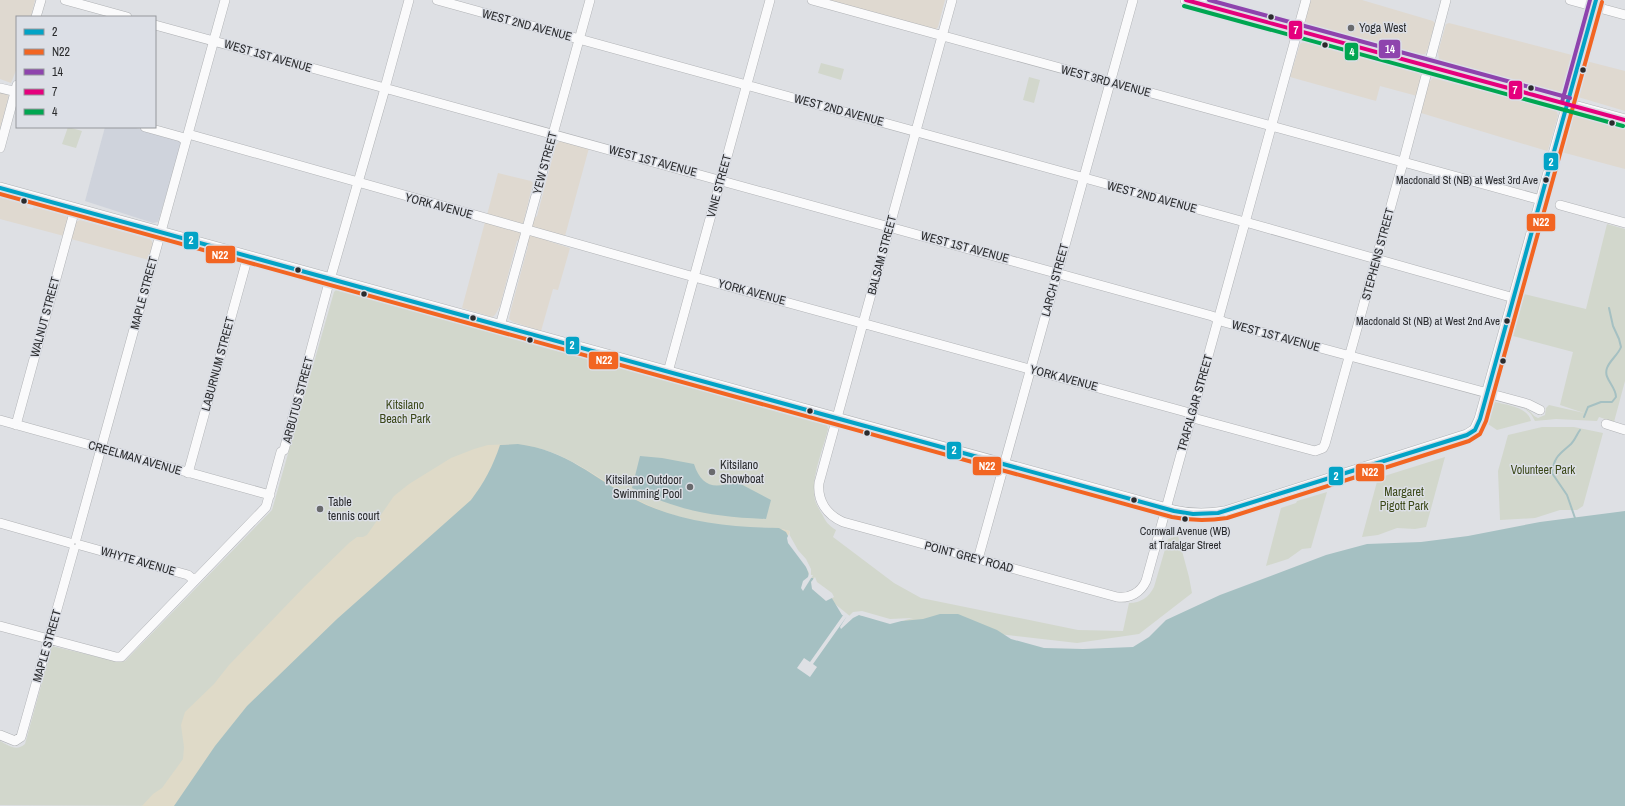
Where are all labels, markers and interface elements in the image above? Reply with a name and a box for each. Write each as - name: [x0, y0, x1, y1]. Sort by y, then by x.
- street label: WEST 2ND AVENUE: [480, 5, 574, 45]
- unlabelled marker: [1266, 12, 1276, 22]
- legend: [16, 16, 156, 128]
- line badge: 7: [1288, 20, 1303, 40]
- place label: Yoga West: [1359, 20, 1406, 36]
- text: 7: [1293, 23, 1299, 37]
- marker: Yoga West: [1346, 23, 1356, 33]
- text: 2: [52, 24, 57, 40]
- street label: WEST 1ST AVENUE: [222, 36, 314, 76]
- line badge: 14: [1378, 39, 1401, 59]
- unlabelled marker: [1320, 40, 1330, 50]
- line badge: 4: [1344, 42, 1359, 61]
- text: 14: [1385, 42, 1395, 56]
- text: N22: [52, 44, 70, 60]
- text: 4: [1349, 45, 1355, 59]
- street label: WEST 3RD AVENUE: [1059, 61, 1153, 101]
- text: 14: [52, 64, 63, 80]
- unlabelled marker: [1578, 65, 1588, 75]
- line badge: 7: [1508, 80, 1523, 100]
- text: 7: [1512, 83, 1518, 97]
- unlabelled marker: [1526, 83, 1536, 93]
- text: 7: [52, 84, 58, 100]
- street label: WEST 2ND AVENUE: [792, 90, 886, 130]
- text: 4: [52, 104, 58, 120]
- unlabelled marker: [1607, 118, 1617, 128]
- street label: YEW STREET: [529, 130, 561, 196]
- street label: WEST 1ST AVENUE: [607, 142, 699, 180]
- line badge: 2: [1543, 152, 1559, 171]
- street label: VINE STREET: [703, 153, 735, 219]
- text: 2: [1548, 155, 1554, 169]
- place label: Macdonald St (NB) at West 3rd Ave: [1396, 173, 1538, 187]
- marker: Macdonald St (NB) at West 3rd Ave: [1541, 175, 1551, 185]
- street label: WEST 2ND AVENUE: [1105, 177, 1199, 217]
- street label: YORK AVENUE: [403, 189, 475, 223]
- unlabelled marker: [19, 196, 29, 206]
- street label: STEPHENS STREET: [1358, 206, 1398, 302]
- line badge: N22: [1526, 213, 1556, 232]
- street label: BALSAM STREET: [864, 214, 900, 296]
- text: N22: [1533, 215, 1549, 229]
- street label: WEST 1ST AVENUE: [919, 228, 1011, 266]
- line badge: 2: [183, 231, 199, 250]
- text: 2: [188, 233, 194, 247]
- street label: LARCH STREET: [1038, 242, 1072, 318]
- line badge: N22: [205, 245, 236, 264]
- text: N22: [212, 248, 228, 262]
- street label: MAPLE STREET: [127, 255, 161, 331]
- unlabelled marker: [293, 265, 303, 275]
- street label: WALNUT STREET: [27, 275, 63, 359]
- street label: YORK AVENUE: [716, 275, 788, 309]
- unlabelled marker: [359, 289, 369, 299]
- unlabelled marker: [468, 313, 478, 323]
- place label: Macdonald St (NB) at West 2nd Ave: [1356, 314, 1500, 328]
- street label: LABURNUM STREET: [198, 315, 238, 413]
- marker: Macdonald St (NB) at West 2nd Ave: [1502, 316, 1512, 326]
- street label: WEST 1ST AVENUE: [1230, 317, 1322, 355]
- unlabelled marker: [525, 335, 535, 345]
- line badge: 2: [565, 336, 580, 355]
- text: 2: [569, 338, 575, 352]
- line badge: N22: [588, 351, 619, 370]
- text: N22: [596, 353, 612, 367]
- street label: TRAFALGAR STREET: [1174, 353, 1216, 453]
- street label: ARBUTUS STREET: [279, 355, 317, 446]
- unlabelled marker: [1498, 356, 1508, 366]
- street label: YORK AVENUE: [1028, 361, 1100, 395]
- park label: Kitsilano Beach Park: [380, 397, 431, 427]
- unlabelled marker: [805, 406, 815, 416]
- unlabelled marker: [862, 428, 872, 438]
- street label: CREELMAN AVENUE: [86, 437, 184, 479]
- line badge: 2: [946, 441, 962, 460]
- text: 2: [951, 443, 957, 457]
- line badge: N22: [972, 456, 1002, 476]
- place label: Kitsilano Showboat: [720, 457, 764, 487]
- text: N22: [979, 459, 995, 473]
- park label: Volunteer Park: [1511, 462, 1575, 478]
- line badge: N22: [1355, 463, 1385, 482]
- text: N22: [1362, 465, 1378, 479]
- line badge: 2: [1328, 466, 1344, 486]
- marker: Kitsilano Showboat: [707, 467, 717, 477]
- text: 2: [1333, 469, 1339, 483]
- place label: Kitsilano Outdoor Swimming Pool: [605, 472, 683, 502]
- marker: Kitsilano Outdoor Swimming Pool: [685, 482, 695, 492]
- park label: Margaret Pigott Park: [1380, 484, 1428, 514]
- place label: Table tennis court: [328, 494, 380, 524]
- unlabelled marker: [1129, 495, 1139, 505]
- marker: Table tennis court: [315, 504, 325, 514]
- marker: Cornwall Avenue (WB) at Trafalgar Street: [1180, 514, 1190, 524]
- place label: Cornwall Avenue (WB) at Trafalgar Street: [1140, 524, 1230, 552]
- street label: POINT GREY ROAD: [923, 537, 1015, 577]
- street label: WHYTE AVENUE: [99, 543, 177, 579]
- street label: MAPLE STREET: [29, 608, 65, 684]

